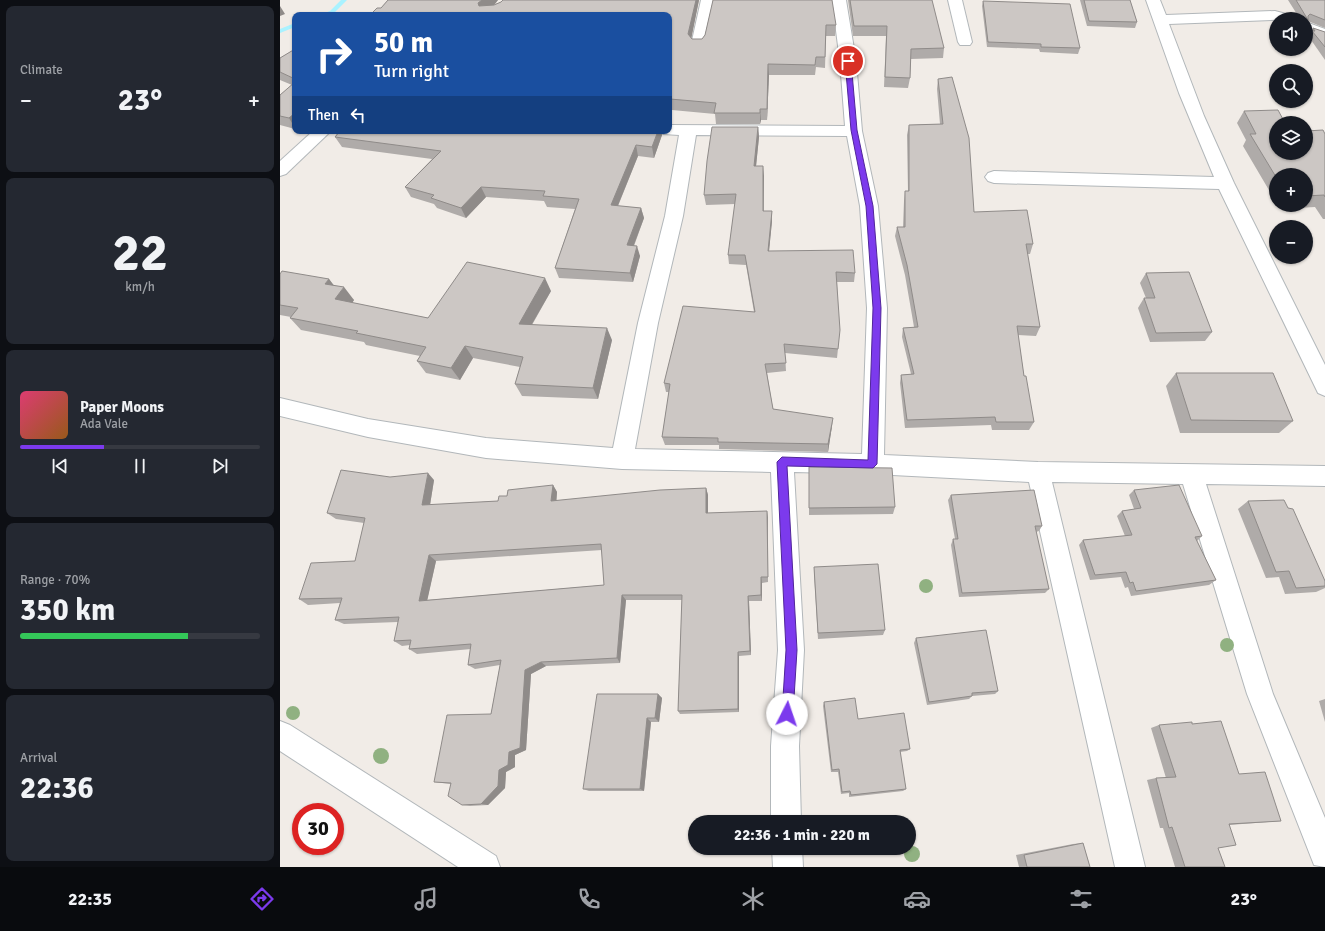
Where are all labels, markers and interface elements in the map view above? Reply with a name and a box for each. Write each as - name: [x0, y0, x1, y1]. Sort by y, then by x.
- map controls: [1269, 12, 1313, 264]
- button: sound: [1269, 12, 1313, 56]
- text: 50 m: [374, 26, 433, 60]
- icon: right: [308, 28, 360, 80]
- pin: [831, 44, 865, 78]
- icon: arrive: [837, 50, 859, 72]
- text: Turn right: [374, 60, 449, 82]
- text: Climate: [20, 62, 63, 78]
- button: search: [1269, 64, 1313, 108]
- text: 23°: [118, 82, 162, 119]
- text: −: [20, 87, 32, 114]
- text: +: [248, 87, 260, 114]
- icon: left: [347, 104, 369, 126]
- text: Then: [308, 106, 339, 124]
- button: layers: [1269, 116, 1313, 160]
- button: +: [1269, 168, 1313, 212]
- button: −: [1269, 220, 1313, 264]
- text: 22: [112, 221, 168, 285]
- text: km/h: [125, 279, 155, 295]
- text: Paper Moons: [80, 398, 164, 416]
- text: Ada Vale: [80, 416, 128, 432]
- icon: previous: [49, 455, 71, 477]
- icon: pause: [129, 455, 151, 477]
- icon: next: [209, 455, 231, 477]
- text: Range · 70%: [20, 572, 90, 588]
- text: 350 km: [20, 592, 115, 629]
- position arrow: [766, 693, 808, 735]
- text: Arrival: [20, 750, 57, 766]
- text: 22:36: [20, 770, 94, 807]
- speed limit sign: 30: [292, 803, 344, 855]
- text: 22:36 · 1 min · 220 m: [734, 826, 870, 844]
- icon: directions: [248, 885, 276, 913]
- icon: music: [412, 885, 440, 913]
- icon: phone: [575, 885, 603, 913]
- icon: climate: [739, 885, 767, 913]
- icon: car: [903, 885, 931, 913]
- icon: filters: [1067, 885, 1095, 913]
- text: 22:35: [68, 888, 112, 910]
- text: 23°: [1230, 888, 1257, 910]

